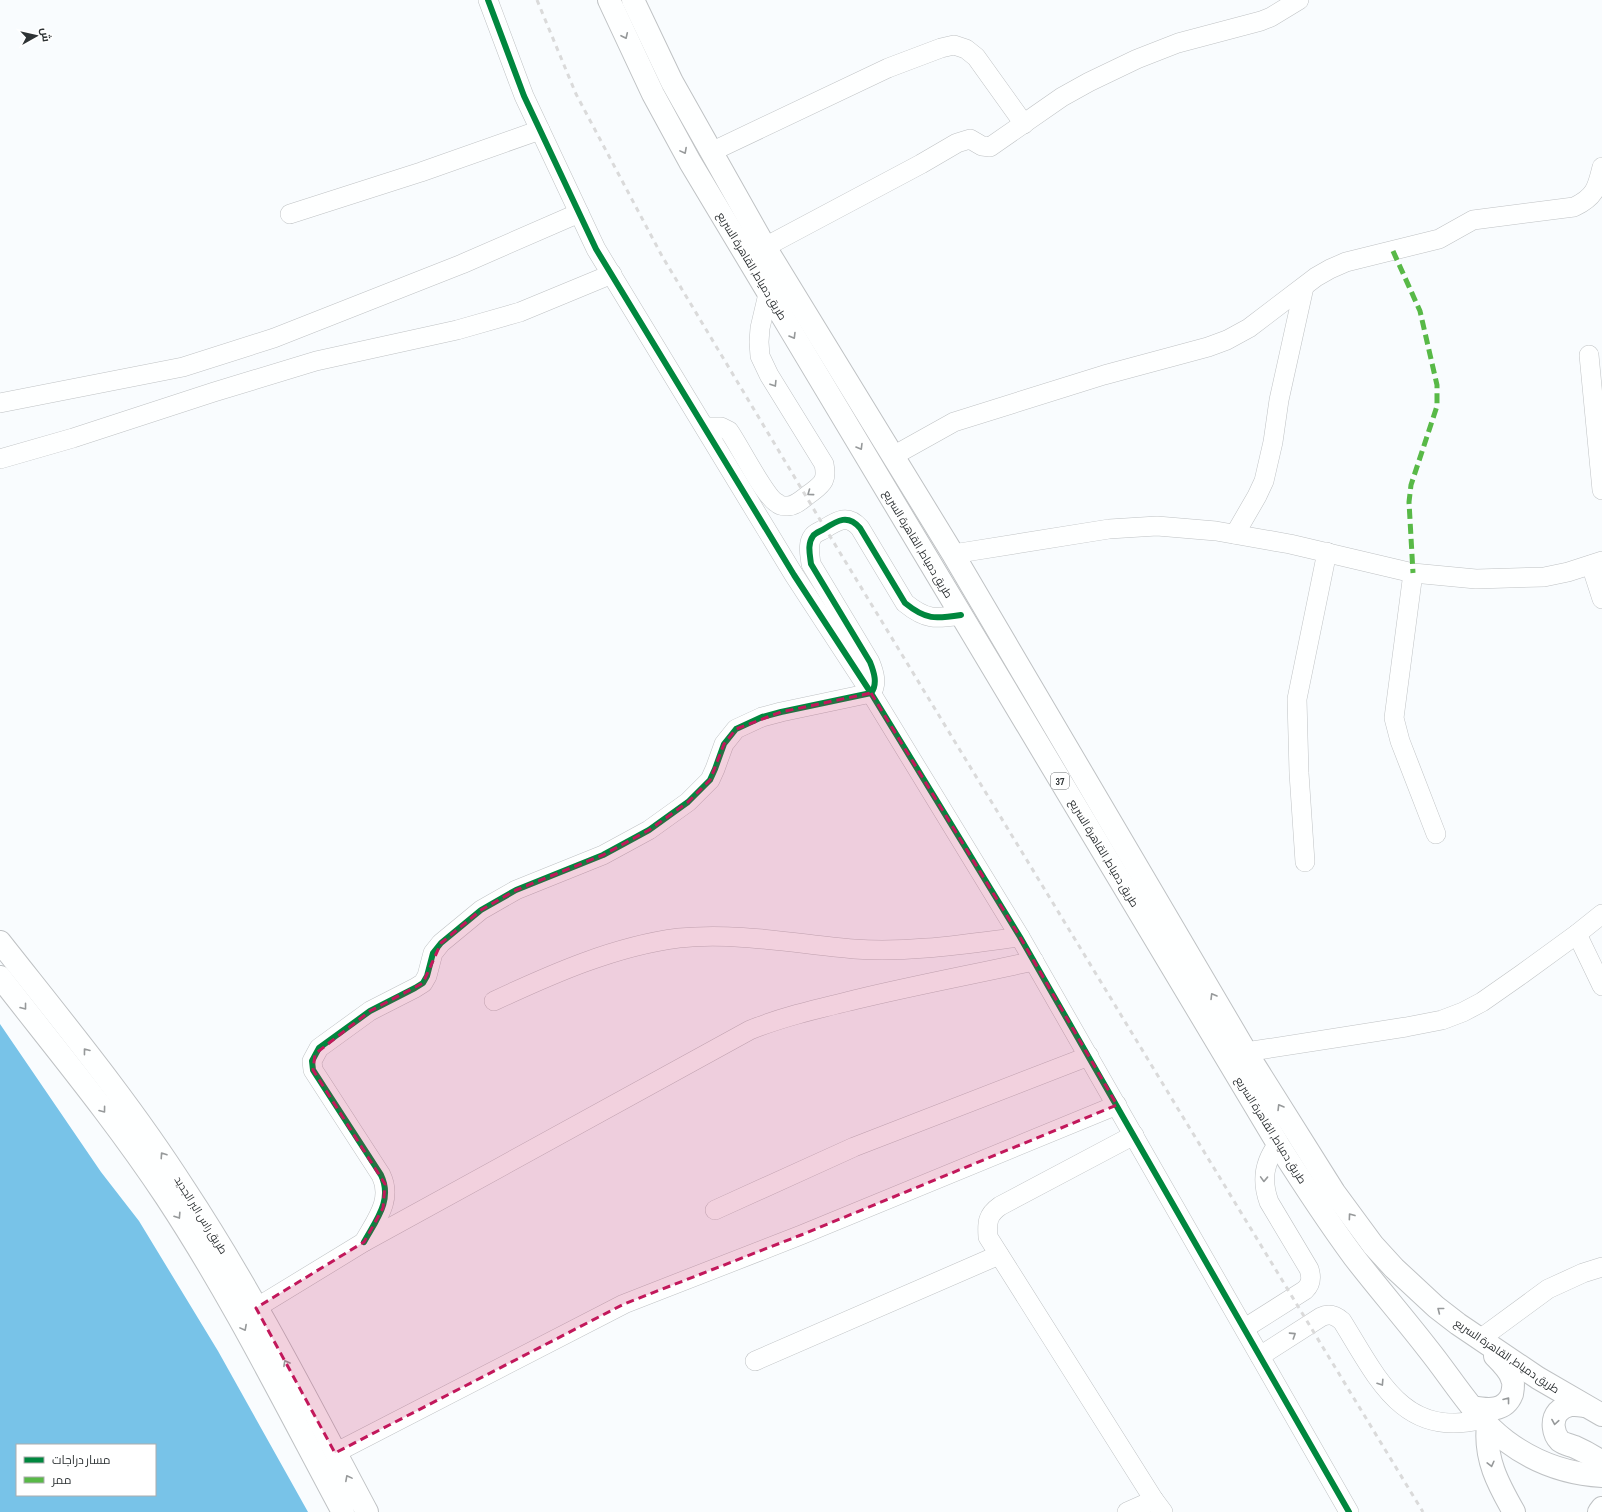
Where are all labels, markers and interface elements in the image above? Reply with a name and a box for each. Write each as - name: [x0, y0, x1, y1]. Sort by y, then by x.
- north arrow: [16, 16, 56, 56]
- text: ش: [38, 27, 53, 43]
- one-way arrow: [620, 31, 628, 39]
- one-way arrow: [679, 147, 687, 155]
- street label: طريق دمياط, القاهرة السريع: [713, 210, 789, 323]
- one-way arrow: [788, 332, 796, 339]
- one-way arrow: [770, 380, 777, 387]
- one-way arrow: [855, 443, 863, 450]
- one-way arrow: [807, 488, 814, 495]
- street label: طريق دمياط, القاهرة السريع: [879, 488, 955, 601]
- road number: 37: [1051, 773, 1069, 789]
- street label: طريق دمياط, القاهرة السريع: [1065, 797, 1141, 910]
- one-way arrow: [1211, 993, 1218, 1000]
- one-way arrow: [19, 1003, 26, 1010]
- one-way arrow: [83, 1048, 90, 1055]
- street label: طريق دمياط, القاهرة السريع: [1231, 1074, 1309, 1187]
- one-way arrow: [1277, 1104, 1285, 1111]
- one-way arrow: [99, 1106, 106, 1113]
- one-way arrow: [161, 1153, 168, 1160]
- street label: طريق راس البر الجديد: [171, 1174, 230, 1257]
- one-way arrow: [1260, 1176, 1268, 1182]
- one-way arrow: [174, 1212, 181, 1219]
- one-way arrow: [1348, 1213, 1356, 1220]
- one-way arrow: [1438, 1308, 1445, 1315]
- street label: طريق دمياط, القاهرة السريع: [1451, 1316, 1562, 1397]
- one-way arrow: [240, 1324, 247, 1332]
- one-way arrow: [1289, 1332, 1296, 1339]
- one-way arrow: [284, 1360, 291, 1367]
- one-way arrow: [1376, 1379, 1383, 1386]
- one-way arrow: [1502, 1398, 1509, 1405]
- one-way arrow: [1551, 1419, 1560, 1425]
- legend: [16, 1444, 156, 1496]
- text: مسار دراجات: [52, 1453, 111, 1468]
- one-way arrow: [1486, 1460, 1495, 1467]
- text: ممر: [51, 1473, 71, 1488]
- one-way arrow: [346, 1474, 353, 1482]

